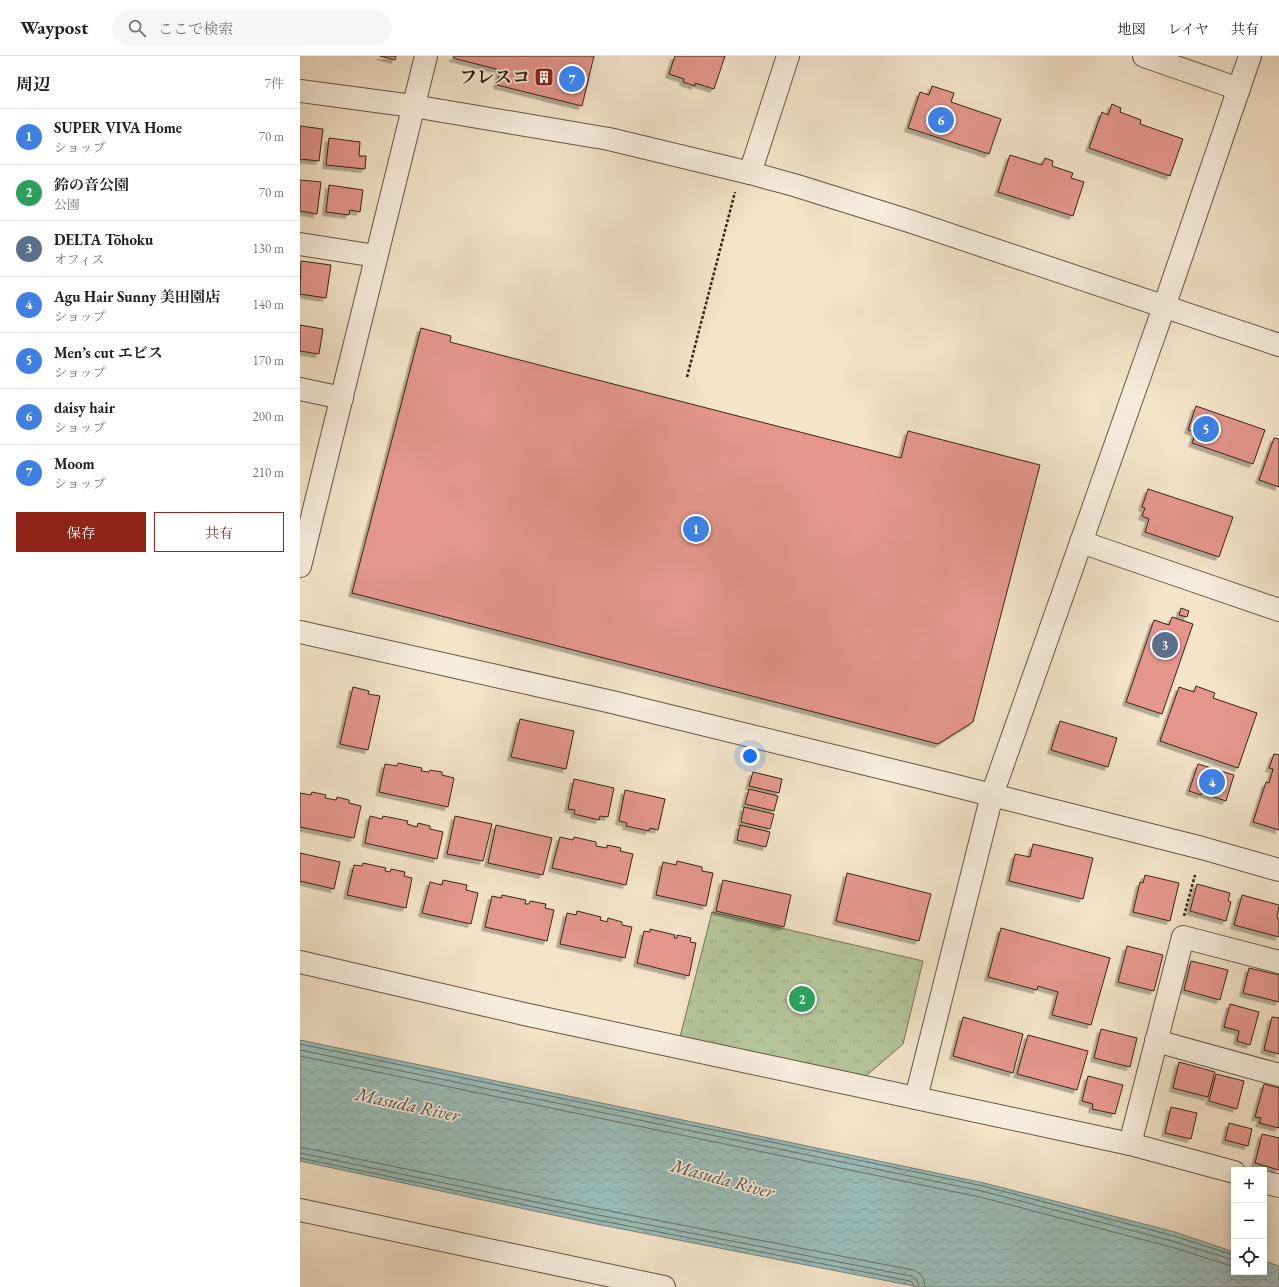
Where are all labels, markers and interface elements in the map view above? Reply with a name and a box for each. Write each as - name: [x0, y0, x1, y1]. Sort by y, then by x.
- search box: [112, 10, 392, 46]
- text: Waypost: [20, 15, 88, 40]
- icon: search: [126, 17, 148, 39]
- text: ここで検索: [158, 19, 233, 38]
- text: 地図: [1118, 20, 1146, 38]
- text: レイヤ: [1168, 20, 1209, 38]
- text: 共有: [1231, 20, 1259, 38]
- pin: 7: [559, 64, 585, 94]
- place label: フレスコ: [459, 65, 530, 88]
- building icon: フレスコ: [533, 66, 555, 88]
- text: 周辺: [16, 73, 50, 95]
- text: 7件: [265, 75, 284, 92]
- pin: 6: [928, 105, 954, 135]
- text: SUPER VIVA Home: [54, 118, 182, 137]
- text: 1: [26, 128, 32, 145]
- text: 70 m: [259, 128, 284, 145]
- text: ショップ: [54, 139, 106, 156]
- text: 鈴の音公園: [54, 175, 129, 194]
- text: 2: [26, 184, 32, 201]
- text: 70 m: [259, 184, 284, 201]
- text: 公園: [54, 196, 80, 213]
- text: DELTA Tōhoku: [54, 230, 153, 249]
- text: 3: [26, 240, 32, 257]
- text: 130 m: [253, 240, 284, 257]
- text: オフィス: [54, 251, 105, 268]
- text: Agu Hair Sunny 美田園店: [54, 287, 220, 306]
- text: 4: [26, 296, 32, 313]
- text: 140 m: [253, 296, 284, 313]
- text: ショップ: [54, 308, 106, 325]
- text: Men’s cut エビス: [54, 343, 163, 362]
- text: 5: [26, 352, 32, 369]
- text: 170 m: [253, 352, 284, 369]
- text: ショップ: [54, 364, 106, 381]
- text: daisy hair: [54, 398, 115, 417]
- text: 6: [26, 408, 32, 425]
- text: 200 m: [253, 408, 284, 425]
- pin: 5: [1193, 414, 1219, 444]
- text: ショップ: [54, 419, 106, 436]
- text: Moom: [54, 454, 95, 473]
- text: 7: [26, 464, 32, 481]
- text: 210 m: [253, 464, 284, 481]
- text: ショップ: [54, 475, 106, 492]
- button: 保存: [16, 512, 146, 552]
- button: 共有: [154, 512, 284, 552]
- pin: 1: [683, 514, 709, 544]
- pin: 3: [1152, 630, 1178, 660]
- your location: [740, 746, 760, 766]
- pin: 4: [1199, 767, 1225, 797]
- pin: 2: [789, 984, 815, 1014]
- water label: Masuda River: [353, 1081, 463, 1128]
- water label: Masuda River: [668, 1152, 778, 1204]
- map controls: [1231, 1167, 1267, 1275]
- button: +: [1231, 1167, 1267, 1203]
- button: −: [1231, 1203, 1267, 1239]
- button: locate: [1231, 1239, 1267, 1275]

